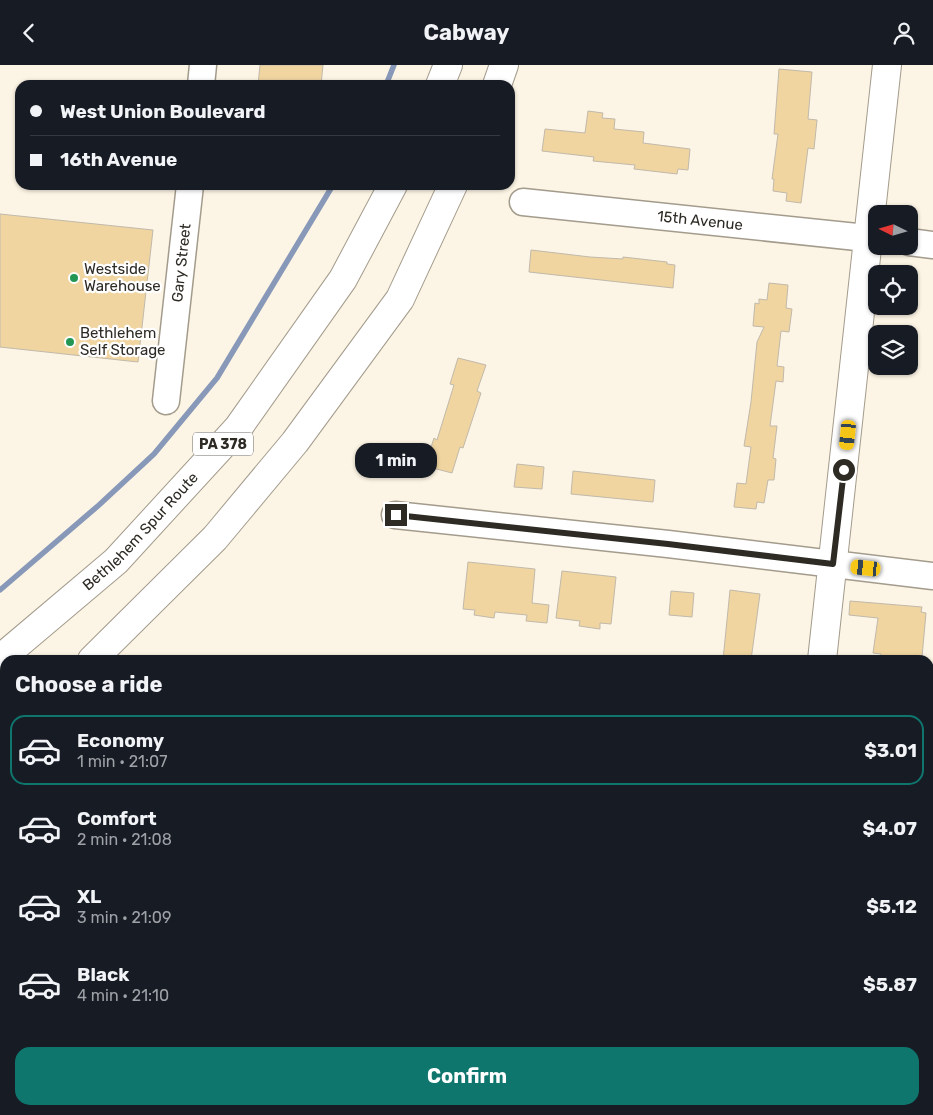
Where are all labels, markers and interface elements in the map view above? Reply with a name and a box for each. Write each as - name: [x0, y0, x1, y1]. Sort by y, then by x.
- icon: back: [15, 19, 43, 47]
- text: Cabway: [424, 19, 509, 46]
- icon: person: [890, 19, 918, 47]
- text: West Union Boulevard: [60, 100, 266, 123]
- text: 16th Avenue: [60, 148, 177, 171]
- north arrow: [868, 205, 918, 255]
- map controls: [868, 205, 918, 375]
- street label: 15th Avenue: [656, 207, 744, 234]
- street label: Gary Street: [168, 222, 195, 303]
- place label: Westside Warehouse: [84, 260, 161, 295]
- button: locate: [868, 265, 918, 315]
- marker: Westside Warehouse: [68, 272, 80, 284]
- place label: Bethlehem Self Storage: [80, 324, 166, 359]
- button: layers: [868, 325, 918, 375]
- marker: Bethlehem Self Storage: [64, 336, 76, 348]
- car: [838, 419, 857, 451]
- road number: PA 378: [193, 433, 253, 455]
- callout: 1 min: [355, 443, 437, 477]
- text: 1 min: [376, 451, 416, 470]
- route start: [833, 459, 855, 481]
- street label: Bethlehem Spur Route: [79, 469, 202, 594]
- route end: [385, 504, 407, 526]
- car: [850, 559, 881, 577]
- text: Choose a ride: [15, 671, 162, 698]
- icon: car: [17, 728, 62, 773]
- text: Economy: [77, 729, 164, 752]
- text: $3.01: [864, 739, 917, 762]
- text: 1 min · 21:07: [77, 752, 167, 771]
- icon: car: [17, 806, 62, 851]
- text: Comfort: [77, 807, 157, 830]
- text: $4.07: [862, 817, 917, 840]
- text: 2 min · 21:08: [77, 830, 172, 849]
- icon: car: [17, 884, 62, 929]
- text: XL: [77, 885, 101, 908]
- text: $5.12: [866, 895, 917, 918]
- text: 3 min · 21:09: [77, 908, 171, 927]
- icon: car: [17, 962, 62, 1007]
- text: Black: [77, 963, 129, 986]
- text: $5.87: [863, 973, 917, 996]
- text: 4 min · 21:10: [77, 986, 169, 1005]
- button: Confirm: [15, 1047, 919, 1105]

